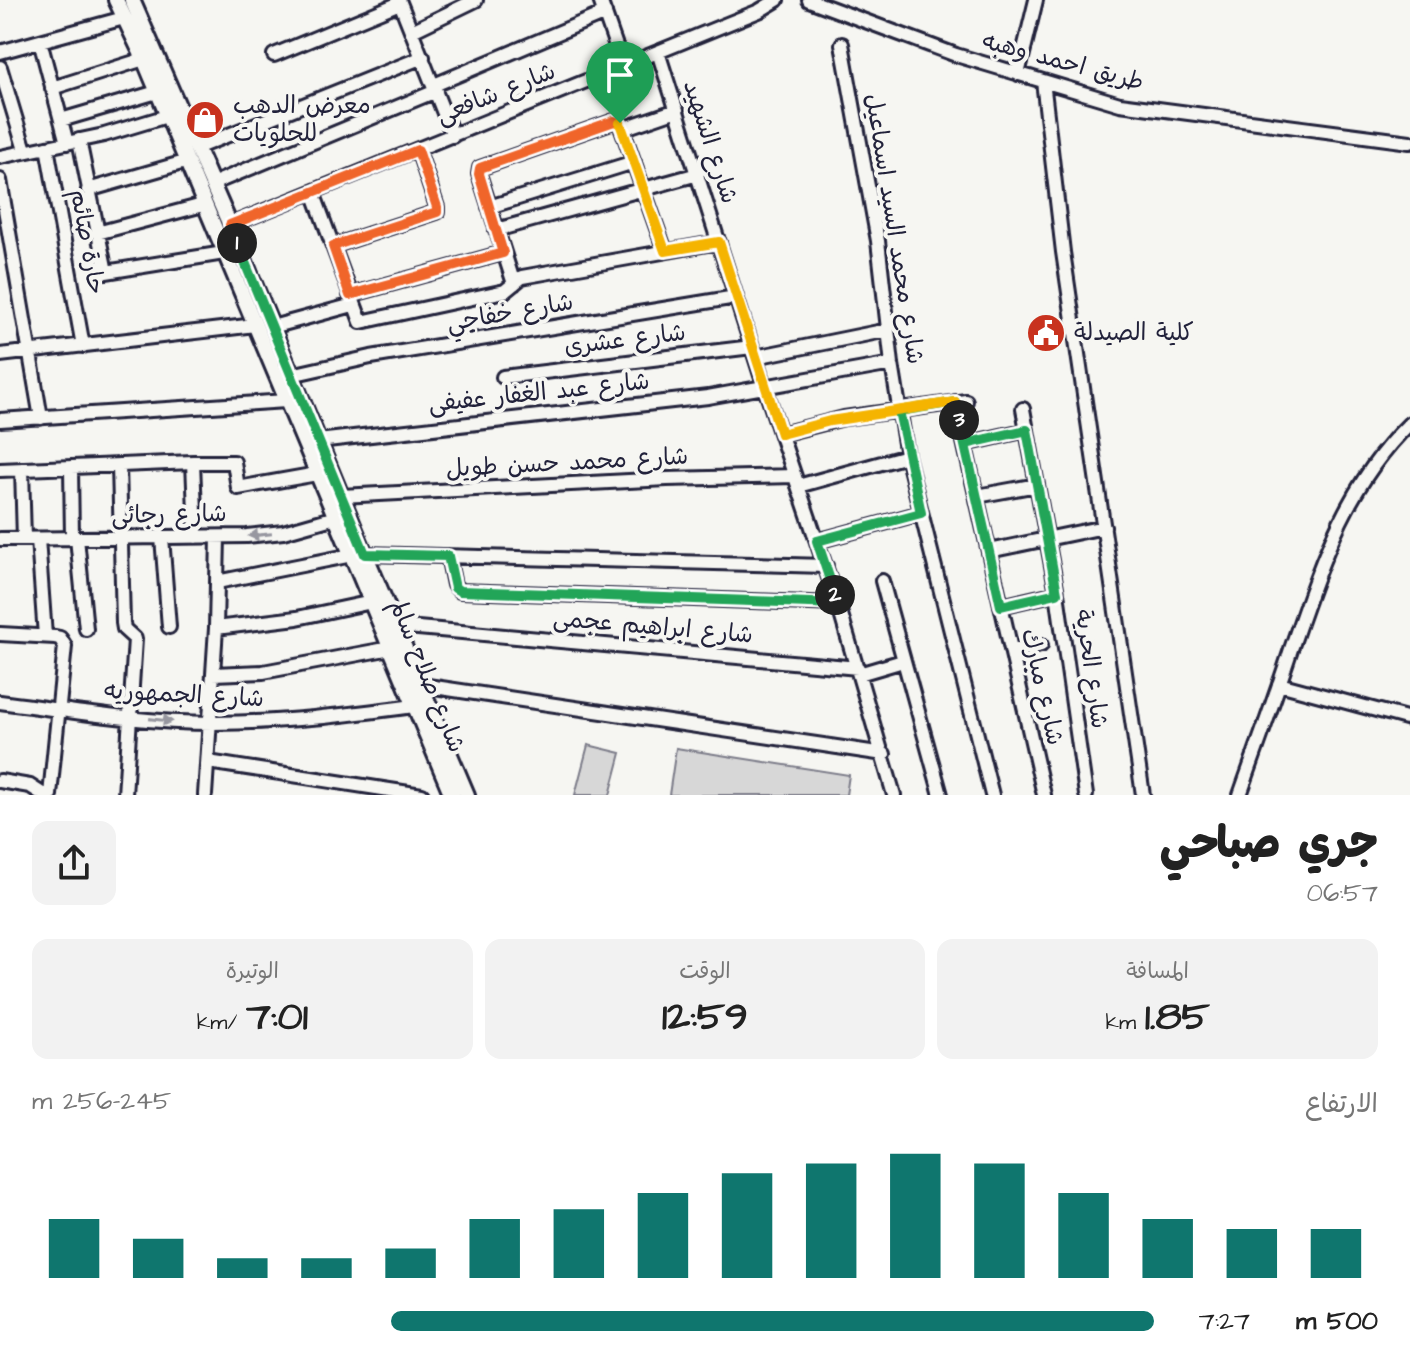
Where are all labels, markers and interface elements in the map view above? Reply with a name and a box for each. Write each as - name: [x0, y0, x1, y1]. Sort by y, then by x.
- street label: طريق احمد وهبه: [978, 24, 1148, 100]
- pin: [586, 41, 654, 123]
- icon: arrive: [598, 53, 642, 97]
- street label: شارع شافعى: [431, 55, 561, 133]
- street label: شارع الشهيد: [674, 76, 746, 208]
- place label: معرض الدهب للحلويات: [233, 89, 371, 151]
- street label: شارع محمد السيد اسماعيل: [856, 91, 932, 367]
- shop icon: معرض الدهب للحلويات: [184, 99, 226, 141]
- street label: حارة صائم: [61, 187, 113, 297]
- pin: 1: [217, 223, 257, 263]
- text: 1: [236, 227, 238, 258]
- street label: شارع خفاجي: [444, 285, 577, 344]
- public building icon: كلية الصيدلة: [1025, 312, 1067, 354]
- street label: شارع عشرى: [562, 316, 688, 364]
- place label: كلية الصيدلة: [1074, 316, 1194, 350]
- street label: شارع عبد الغفار عفيفى: [427, 364, 651, 422]
- pin: 3: [939, 400, 979, 440]
- text: 3: [953, 404, 965, 435]
- street label: شارع محمد حسن طويل: [445, 440, 689, 486]
- street label: شارع رجائى: [111, 497, 227, 533]
- one-way arrow: [247, 529, 272, 542]
- pin: 2: [815, 575, 855, 615]
- text: 2: [829, 579, 841, 610]
- street label: شارع صلاح سالم: [381, 594, 473, 758]
- street label: شارع ابراهيم عجمى: [552, 601, 754, 653]
- street label: شارع الحرية: [1066, 607, 1116, 731]
- street label: شارع مبارك: [1012, 625, 1072, 749]
- street label: شارع الجمهوريه: [103, 674, 265, 716]
- one-way arrow: [149, 713, 174, 726]
- text: جري صباحي: [1160, 814, 1378, 875]
- button: share: [32, 821, 116, 905]
- text: 06:57: [1307, 875, 1378, 911]
- text: الوتيرة: [226, 956, 279, 987]
- text: الوقت: [679, 956, 731, 987]
- text: المسافة: [1126, 956, 1189, 987]
- text: 7:01: [246, 990, 308, 1045]
- text: 12:59: [662, 990, 748, 1045]
- text: 1.85: [1145, 990, 1210, 1045]
- text: /km: [197, 1007, 246, 1038]
- text: km: [1105, 1007, 1145, 1038]
- text: 245–256 m: [32, 1083, 171, 1119]
- text: الارتفاع: [1305, 1086, 1378, 1122]
- text: 7:27: [1199, 1303, 1250, 1339]
- text: 500 m: [1296, 1303, 1378, 1339]

